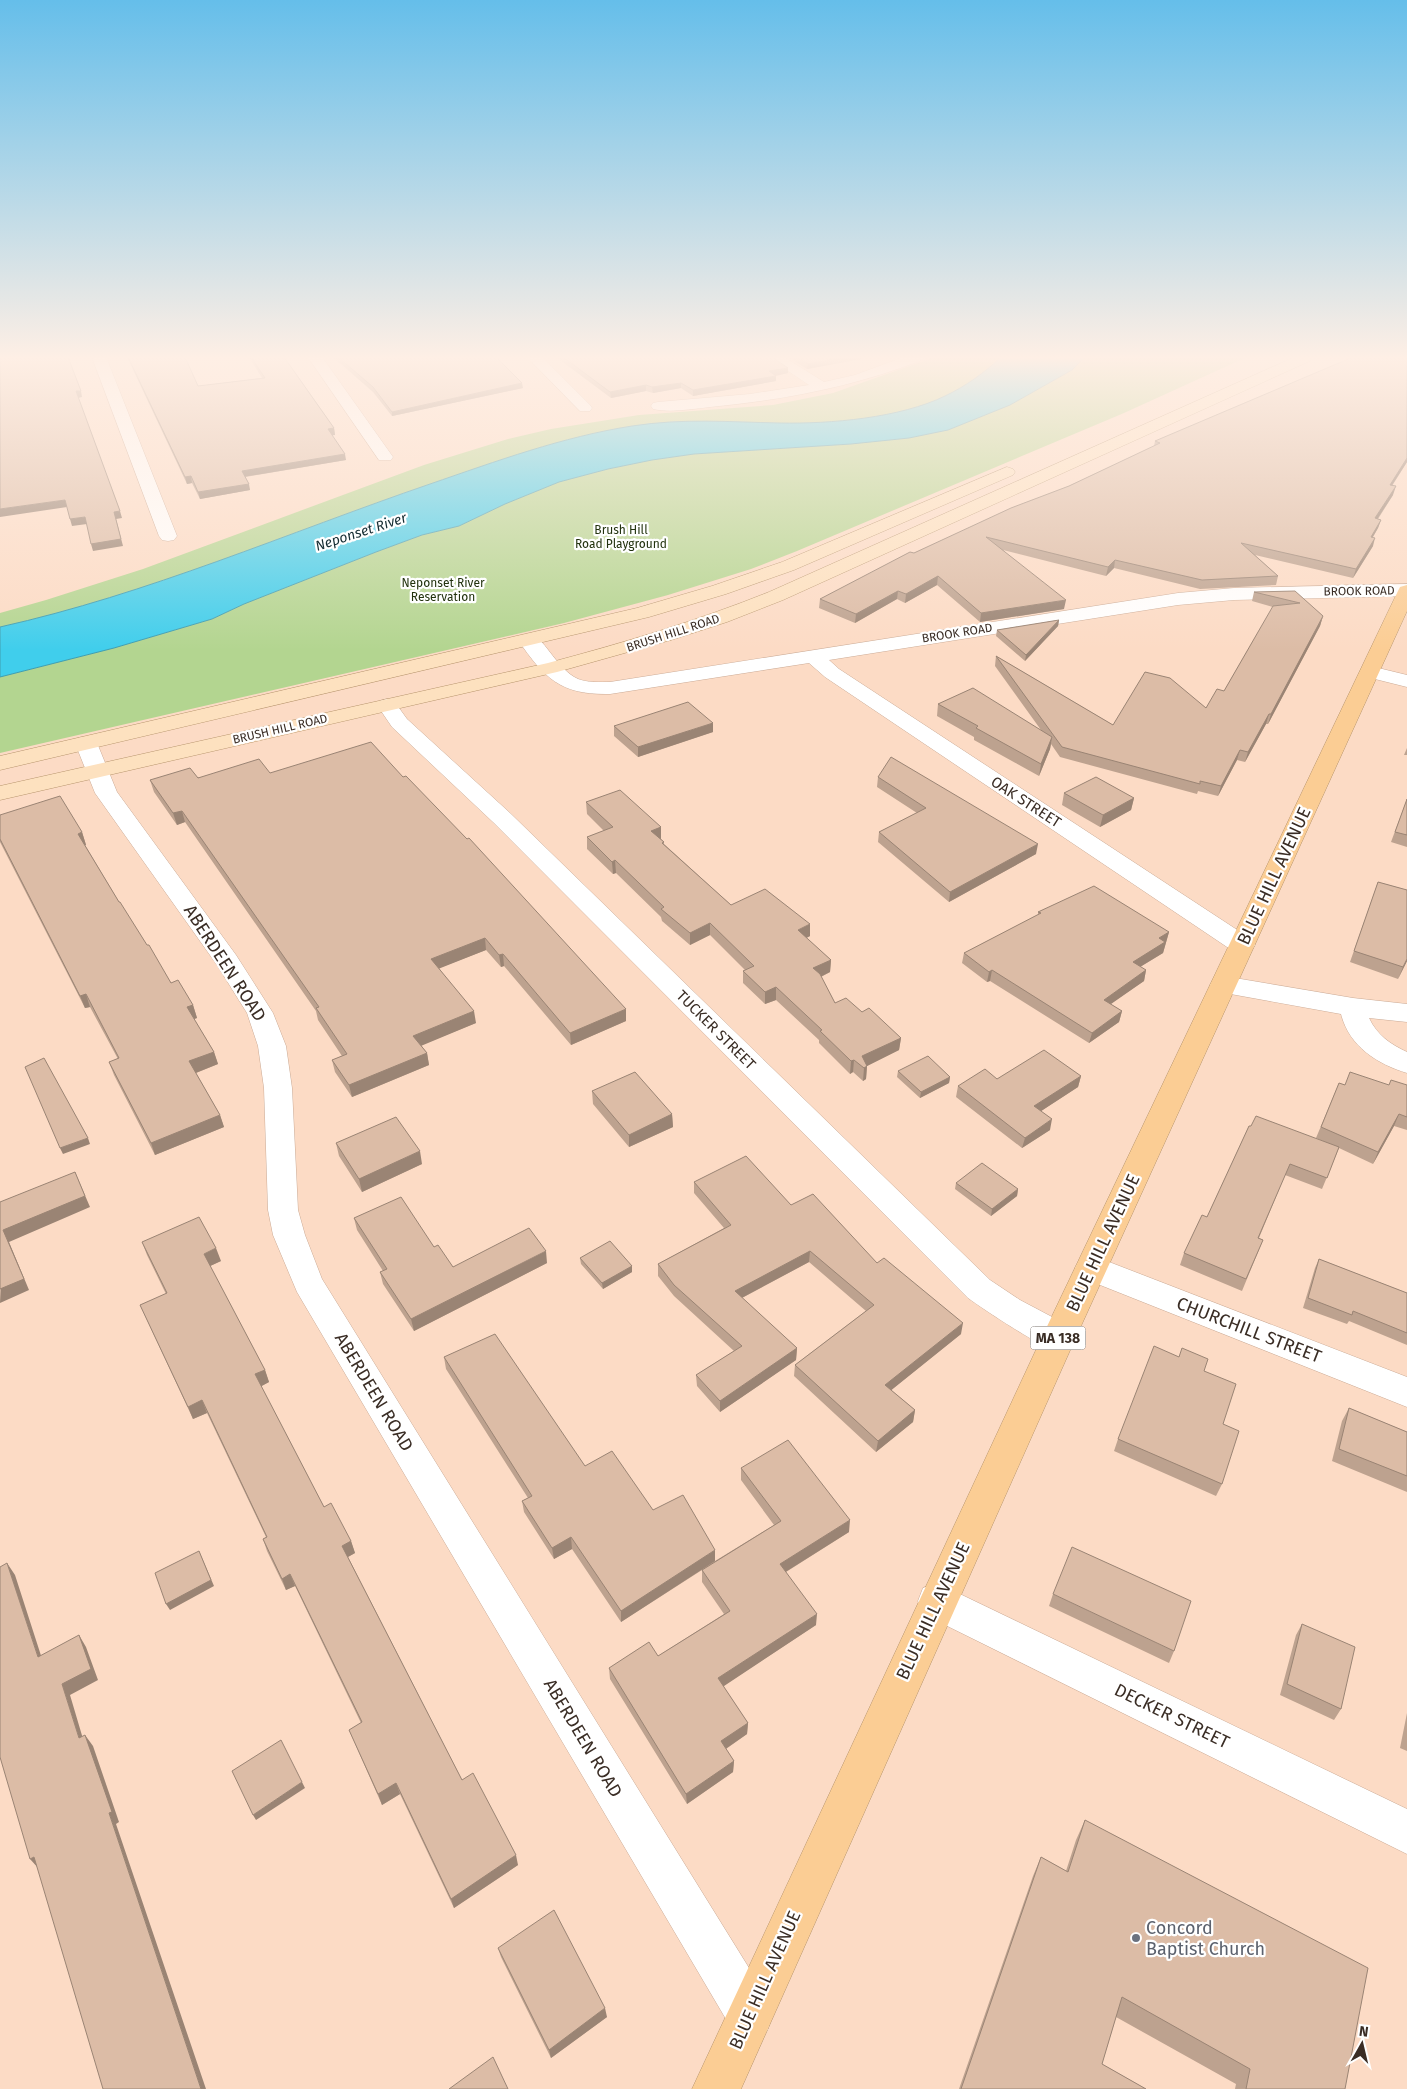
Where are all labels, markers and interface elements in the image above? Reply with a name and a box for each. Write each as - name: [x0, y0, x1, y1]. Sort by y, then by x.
- water label: Neponset River: [313, 509, 409, 555]
- park label: Brush Hill Road Playground: [575, 523, 667, 551]
- park label: Neponset River Reservation: [401, 576, 485, 604]
- street label: BROOK ROAD: [1323, 583, 1395, 599]
- street label: BRUSH HILL ROAD: [625, 611, 722, 655]
- street label: BROOK ROAD: [921, 620, 994, 645]
- street label: BRUSH HILL ROAD: [231, 711, 329, 747]
- street label: OAK STREET: [987, 773, 1065, 831]
- street label: BLUE HILL AVENUE: [1232, 804, 1316, 948]
- street label: ABERDEEN ROAD: [179, 901, 271, 1025]
- street label: TUCKER STREET: [673, 987, 759, 1073]
- street label: BLUE HILL AVENUE: [1061, 1171, 1145, 1315]
- street label: CHURCHILL STREET: [1173, 1292, 1325, 1368]
- road number: MA 138: [1030, 1326, 1086, 1350]
- street label: ABERDEEN ROAD: [330, 1329, 418, 1455]
- street label: BLUE HILL AVENUE: [891, 1539, 975, 1683]
- street label: ABERDEEN ROAD: [539, 1675, 627, 1801]
- street label: DECKER STREET: [1111, 1679, 1234, 1754]
- street label: BLUE HILL AVENUE: [725, 1907, 805, 2053]
- place label: Concord Baptist Church: [1146, 1917, 1265, 1960]
- marker: Concord Baptist Church: [1130, 1932, 1142, 1944]
- north arrow: [1337, 2019, 1387, 2069]
- text: N: [1358, 2023, 1370, 2041]

